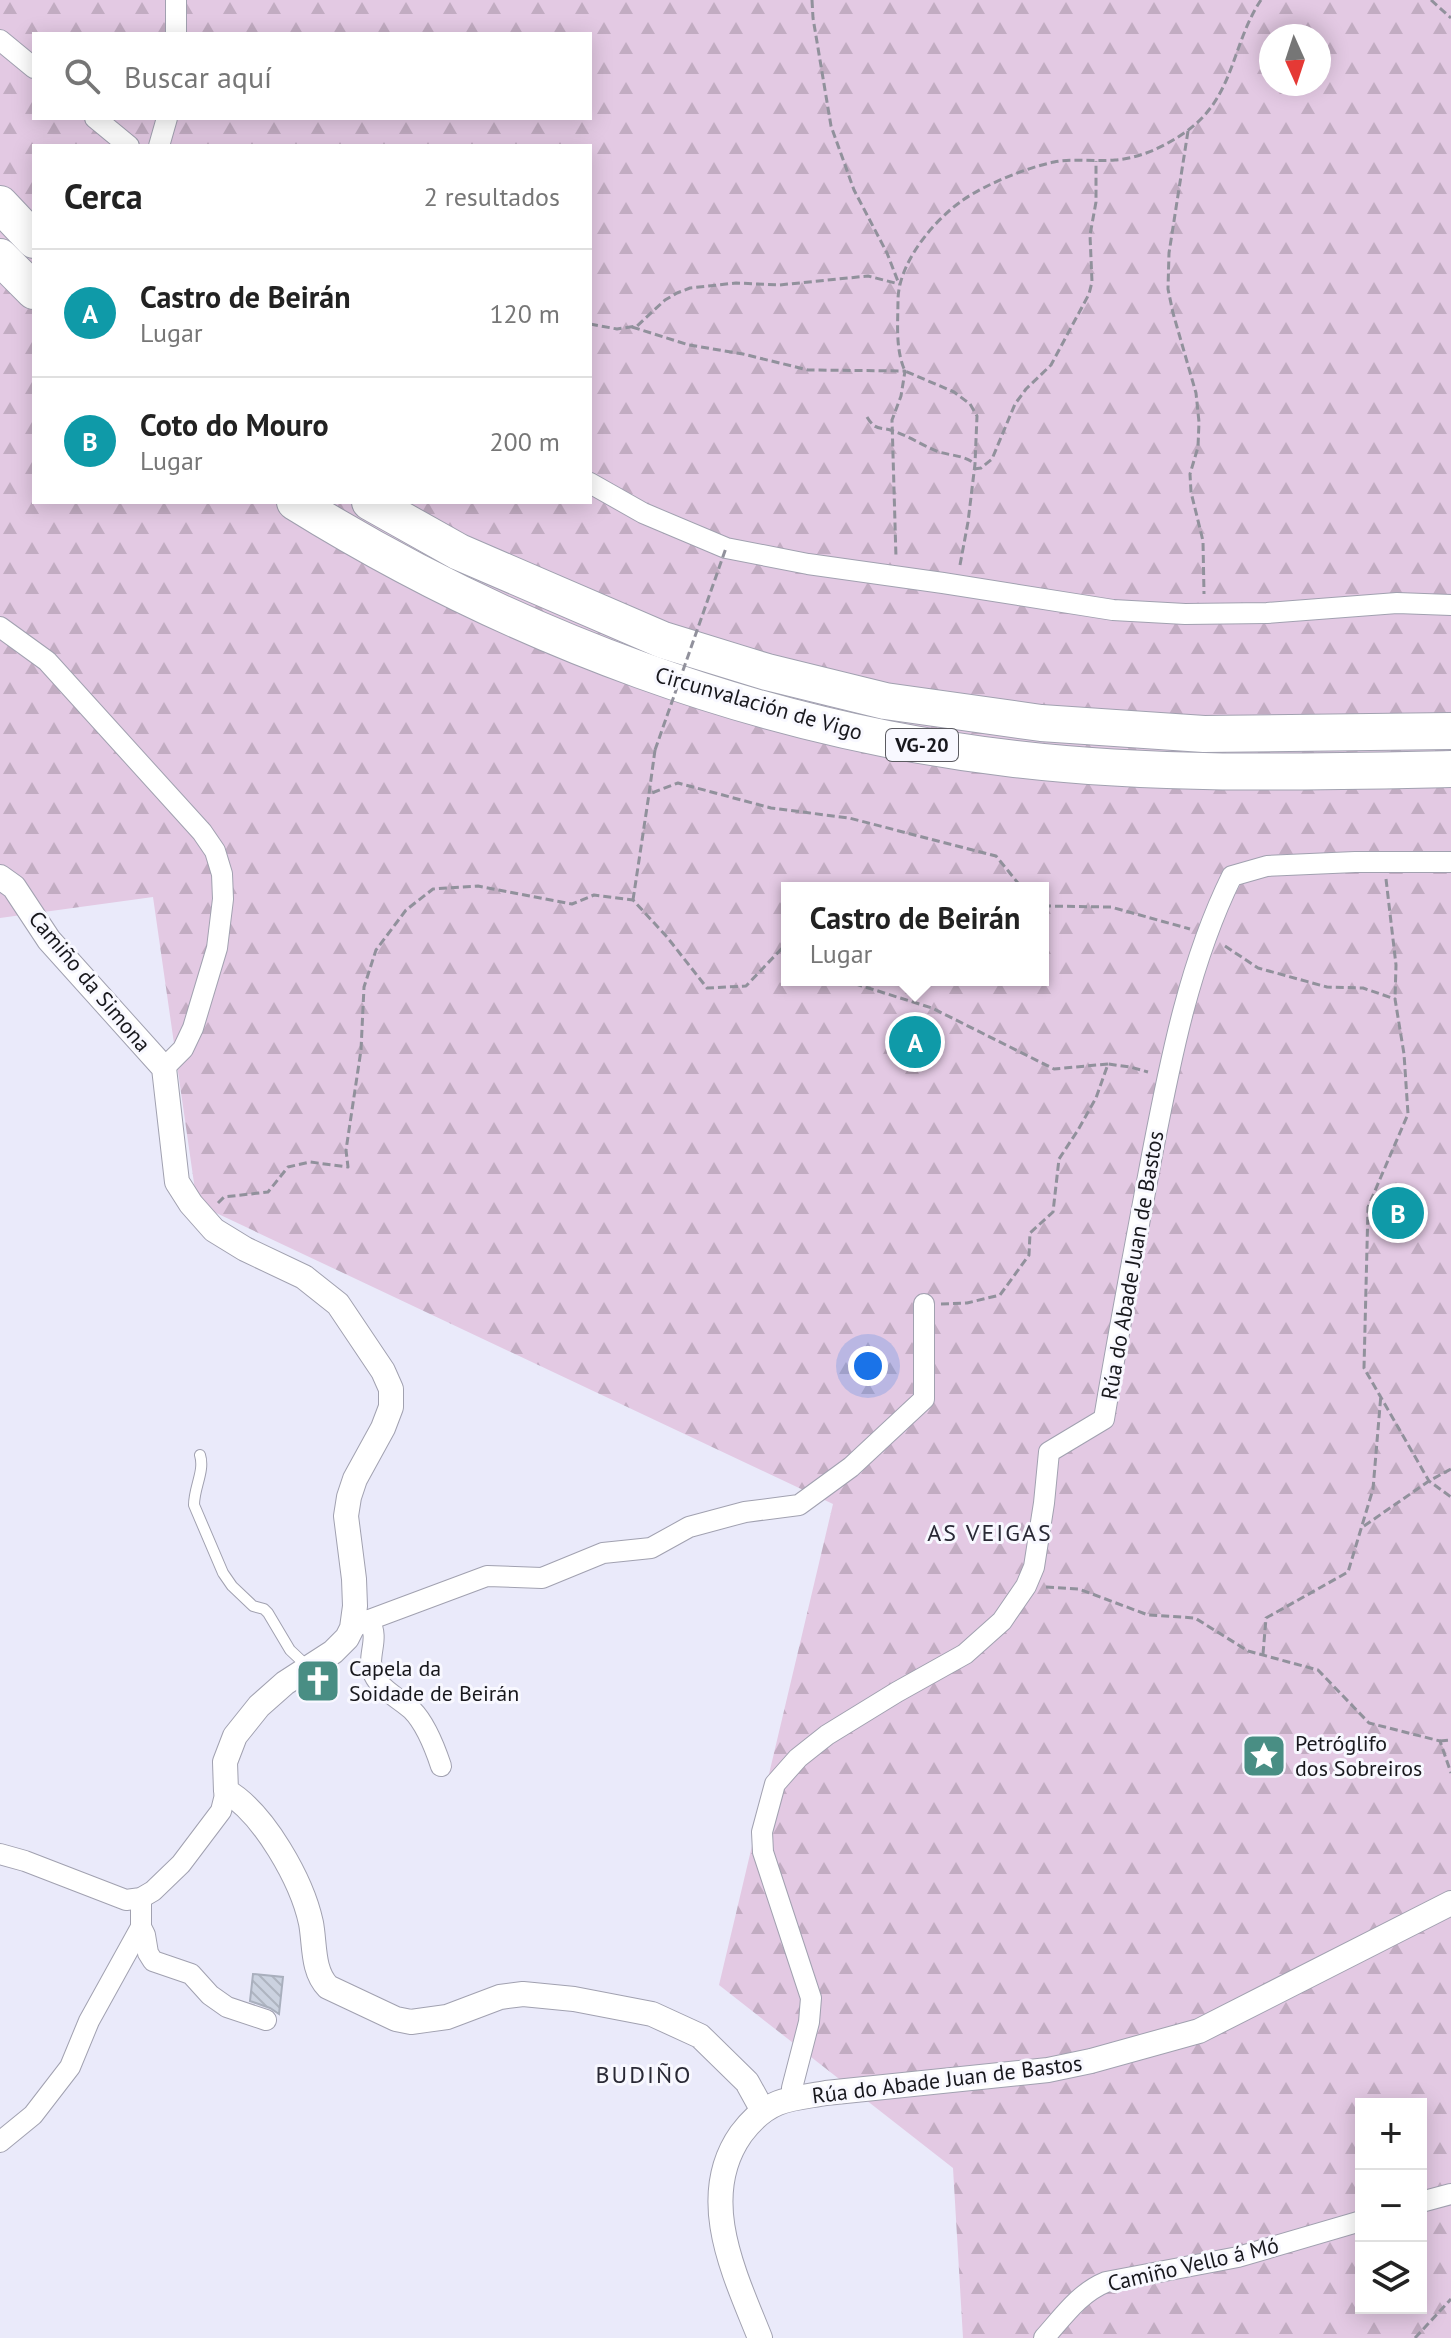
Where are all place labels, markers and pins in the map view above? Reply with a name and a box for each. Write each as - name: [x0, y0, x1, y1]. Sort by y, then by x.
- pin: A: [889, 1012, 941, 1072]
- pin: B: [1372, 1183, 1424, 1243]
- place label: Capela da Soidade de Beirán: [349, 1654, 519, 1707]
- church icon: Capela da Soidade de Beirán: [294, 1657, 342, 1705]
- place label: Petróglifo dos Sobreiros: [1295, 1729, 1422, 1782]
- place icon: Petróglifo dos Sobreiros: [1240, 1732, 1288, 1780]

